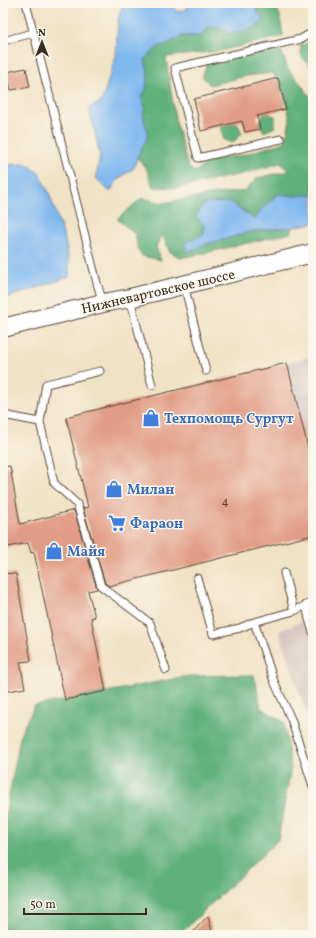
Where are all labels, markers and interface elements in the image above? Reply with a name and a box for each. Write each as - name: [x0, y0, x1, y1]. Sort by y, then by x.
- north arrow: [22, 22, 62, 62]
- text: N: [38, 26, 46, 41]
- street label: Нижневартовское шоссе: [80, 265, 237, 319]
- shop icon: Техпомощь Сургут: [141, 408, 161, 428]
- place label: Техпомощь Сургут: [164, 410, 294, 429]
- shop icon: Милан: [104, 479, 124, 499]
- place label: Милан: [127, 481, 175, 500]
- house number: 4: [221, 494, 229, 510]
- supermarket icon: Фараон: [107, 513, 127, 533]
- place label: Фараон: [130, 515, 183, 534]
- shop icon: Майя: [44, 541, 64, 561]
- place label: Майя: [67, 543, 105, 562]
- scale bar: [24, 890, 146, 916]
- text: 50 m: [30, 897, 56, 913]

